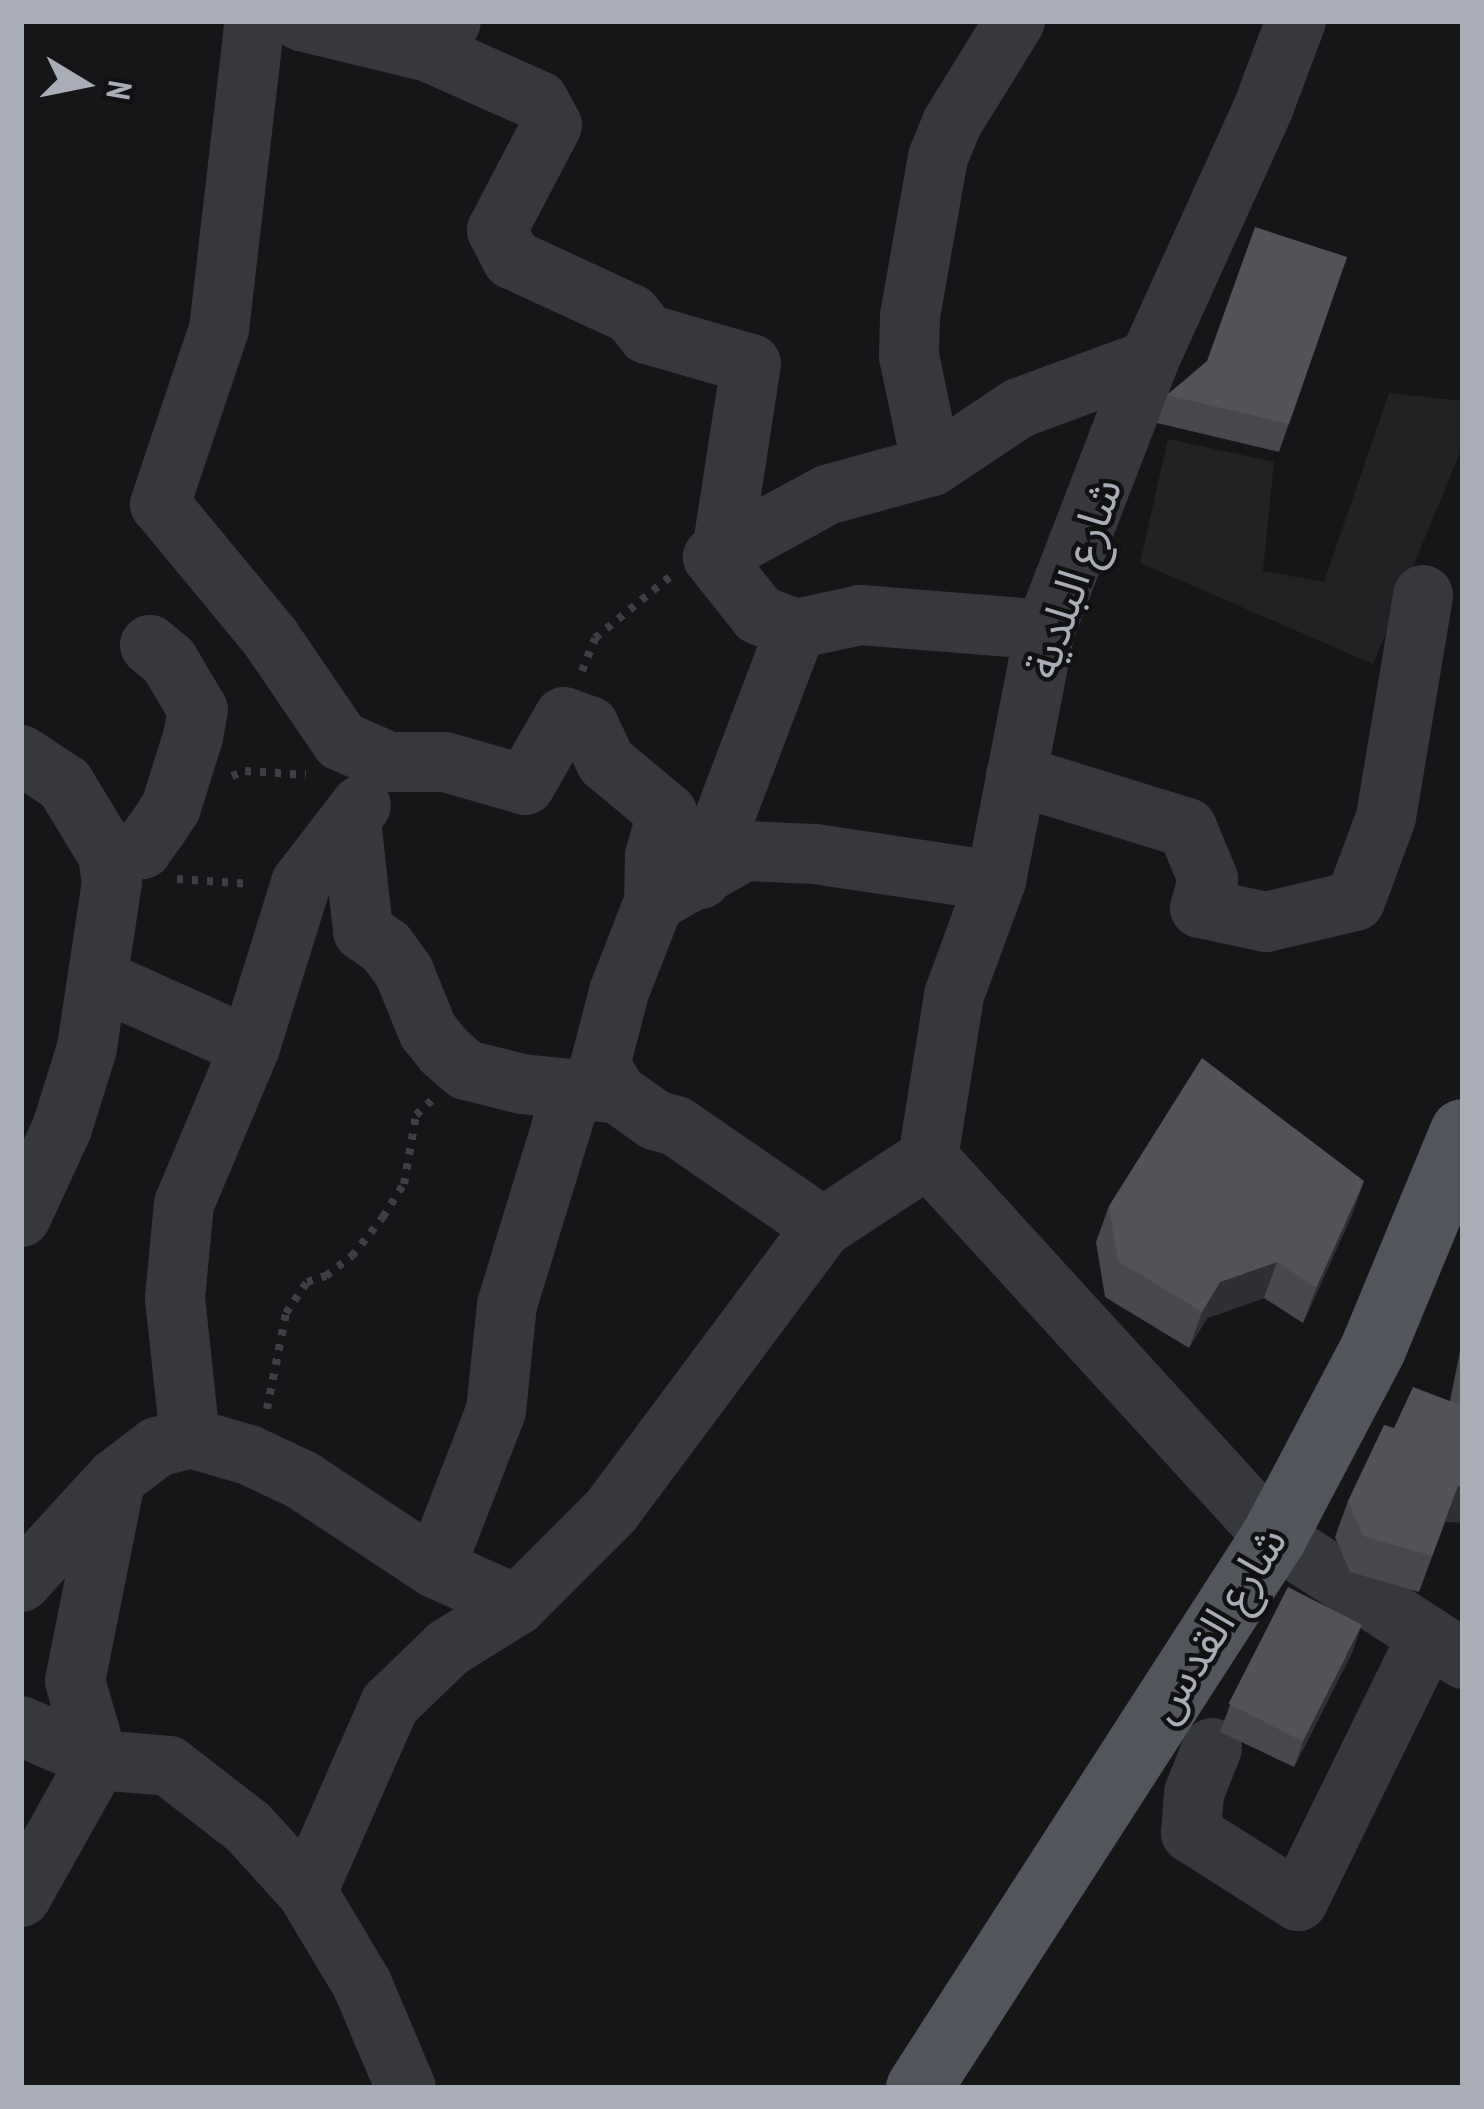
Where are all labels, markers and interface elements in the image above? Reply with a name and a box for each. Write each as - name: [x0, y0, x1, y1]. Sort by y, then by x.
- north arrow: [24, 24, 144, 144]
- text: N: [97, 78, 143, 103]
- street label: شارع البلدية: [1014, 471, 1132, 685]
- street label: شارع القدس: [1135, 1516, 1297, 1732]

